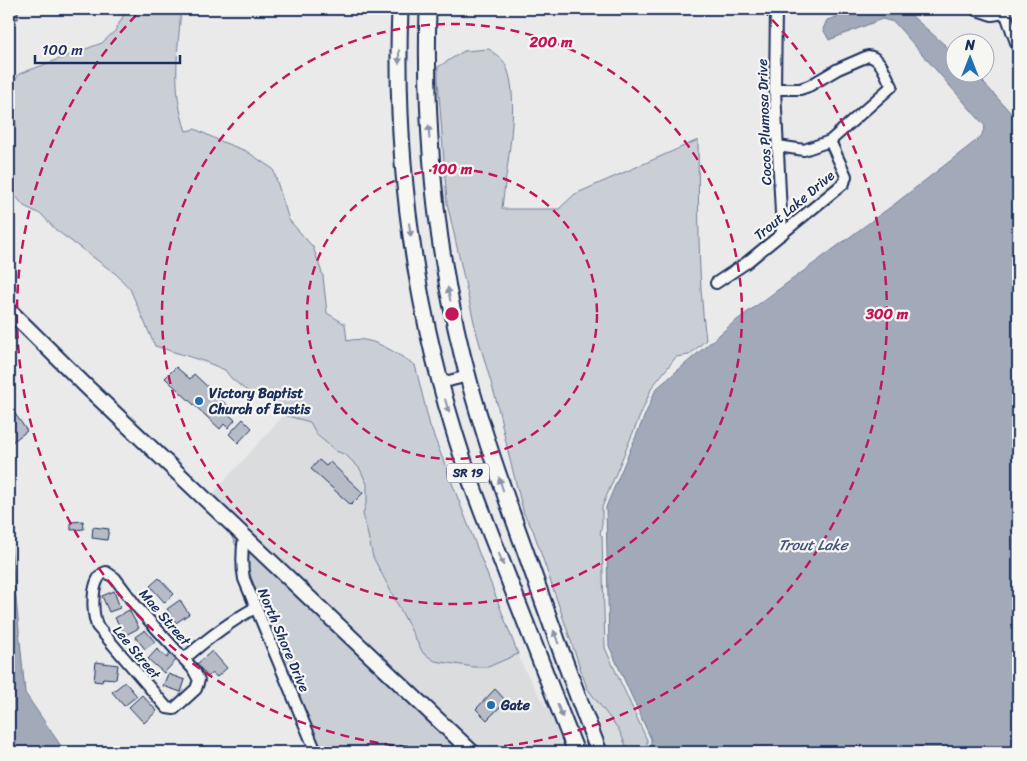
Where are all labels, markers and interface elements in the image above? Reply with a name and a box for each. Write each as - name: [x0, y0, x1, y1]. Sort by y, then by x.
- text: 200 m: [528, 29, 573, 55]
- scale bar: [35, 32, 180, 64]
- north arrow: [944, 32, 994, 82]
- text: N: [964, 33, 975, 58]
- text: 100 m: [42, 37, 83, 63]
- one-way arrow: [395, 50, 403, 66]
- street label: Cocos Plumosa Drive: [750, 58, 779, 186]
- one-way arrow: [425, 123, 433, 139]
- text: 100 m: [432, 156, 473, 182]
- street label: Trout Lake Drive: [748, 164, 841, 247]
- one-way arrow: [406, 222, 414, 238]
- one-way arrow: [445, 285, 453, 301]
- text: 300 m: [865, 301, 909, 327]
- centre of rings: [443, 305, 461, 323]
- place label: Victory Baptist Church of Eustis: [208, 381, 311, 422]
- marker: Victory Baptist Church of Eustis: [193, 395, 205, 407]
- one-way arrow: [444, 399, 452, 414]
- road number: SR 19: [447, 463, 489, 482]
- one-way arrow: [497, 476, 505, 491]
- water label: Trout Lake: [778, 532, 849, 558]
- one-way arrow: [498, 552, 505, 567]
- street label: Mae Street: [132, 583, 198, 653]
- street label: North Shore Drive: [250, 584, 317, 696]
- street label: Lee Street: [106, 619, 168, 686]
- one-way arrow: [552, 629, 560, 644]
- place label: Gate: [500, 693, 531, 718]
- marker: Gate: [485, 699, 497, 711]
- one-way arrow: [556, 704, 564, 718]

